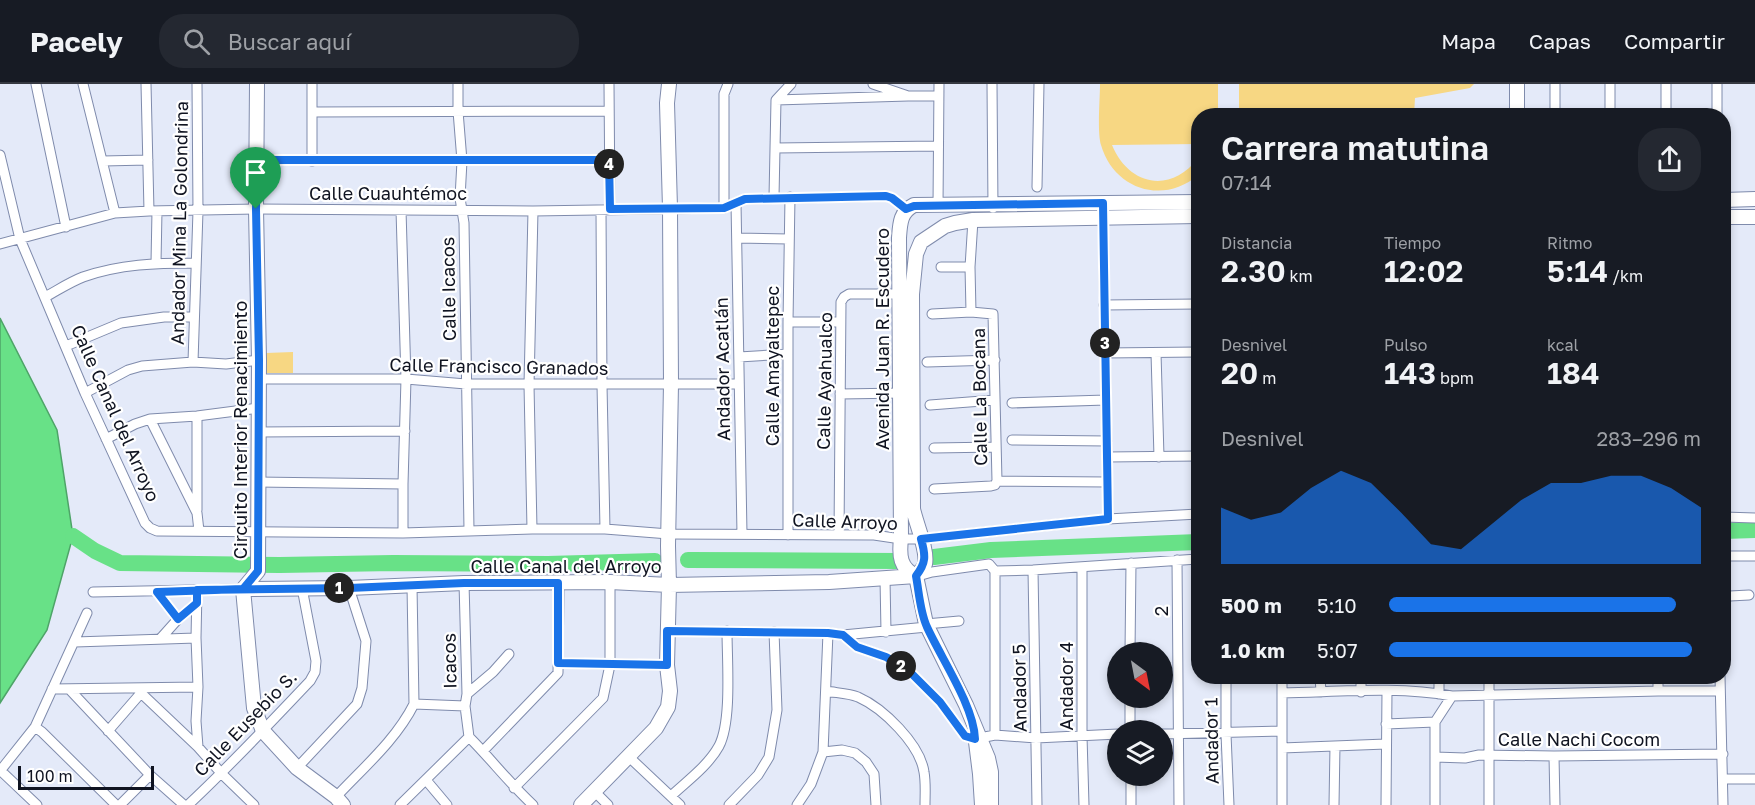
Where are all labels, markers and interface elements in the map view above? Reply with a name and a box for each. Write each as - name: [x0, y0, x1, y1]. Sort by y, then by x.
- search box: [159, 14, 579, 68]
- text: Pacely: [30, 25, 123, 58]
- icon: search: [180, 25, 213, 58]
- text: Buscar aquí: [228, 28, 351, 55]
- text: Mapa: [1441, 28, 1496, 54]
- text: Capas: [1529, 28, 1591, 54]
- text: Compartir: [1624, 28, 1725, 54]
- street label: Andador Mina La Golondrina: [166, 101, 192, 345]
- text: Carrera matutina: [1221, 128, 1489, 167]
- button: share: [1638, 128, 1701, 191]
- pin: [230, 147, 281, 209]
- pin: 4: [594, 149, 624, 179]
- text: 4: [604, 154, 614, 174]
- icon: arrive: [239, 156, 272, 189]
- text: 07:14: [1221, 170, 1272, 194]
- street label: Calle Cuauhtémoc: [309, 182, 467, 204]
- street label: Avenida Juan R. Escudero: [871, 228, 893, 450]
- text: Distancia: [1221, 233, 1292, 253]
- text: Tiempo: [1384, 233, 1441, 253]
- text: Ritmo: [1547, 233, 1592, 253]
- street label: Calle Icacos: [436, 237, 460, 341]
- text: 2.30: [1221, 253, 1286, 289]
- text: 12:02: [1384, 253, 1464, 289]
- text: 5:14: [1547, 253, 1608, 289]
- text: km: [1286, 266, 1313, 286]
- text: /km: [1608, 266, 1643, 286]
- street label: Calle Amayaltepec: [761, 286, 783, 446]
- street label: Andador Acatlán: [710, 297, 734, 441]
- street label: Circuito Interior Renacimiento: [229, 301, 251, 559]
- street label: Calle Ayahualco: [812, 312, 836, 450]
- street label: Calle Canal del Arroyo: [67, 321, 165, 505]
- street label: Calle La Bocana: [967, 328, 991, 466]
- pin: 3: [1090, 328, 1120, 358]
- text: 3: [1100, 333, 1110, 353]
- text: Desnivel: [1221, 335, 1287, 355]
- text: Pulso: [1384, 335, 1427, 355]
- text: kcal: [1547, 335, 1579, 355]
- street label: Calle Francisco Granados: [389, 353, 609, 379]
- text: 20: [1221, 355, 1258, 391]
- text: 143: [1384, 355, 1436, 391]
- text: 184: [1547, 355, 1600, 391]
- text: m: [1258, 368, 1276, 388]
- text: bpm: [1436, 368, 1474, 388]
- text: Desnivel: [1221, 426, 1304, 450]
- text: 283–296 m: [1596, 426, 1701, 450]
- street label: Calle Arroyo: [792, 508, 898, 534]
- street label: Calle Canal del Arroyo: [470, 555, 662, 577]
- pin: 1: [324, 573, 354, 603]
- text: 1: [335, 578, 343, 598]
- text: 500 m: [1221, 593, 1282, 617]
- text: 5:10: [1317, 593, 1357, 617]
- street label: 2: [1150, 606, 1172, 616]
- street label: Icacos: [438, 633, 460, 689]
- text: 1.0 km: [1221, 638, 1285, 662]
- text: 5:07: [1317, 638, 1358, 662]
- street label: Andador 4: [1055, 642, 1077, 730]
- north arrow: [1107, 642, 1173, 708]
- map controls: [1107, 642, 1173, 786]
- street label: Andador 5: [1007, 644, 1031, 732]
- pin: 2: [886, 651, 916, 681]
- text: 2: [896, 656, 906, 676]
- street label: Calle Eusebio S.: [189, 666, 301, 780]
- street label: Andador 1: [1199, 697, 1223, 784]
- button: layers: [1107, 720, 1173, 786]
- street label: Calle Nachi Cocom: [1498, 728, 1660, 750]
- scale bar: [18, 763, 154, 790]
- text: 100 m: [27, 766, 73, 786]

